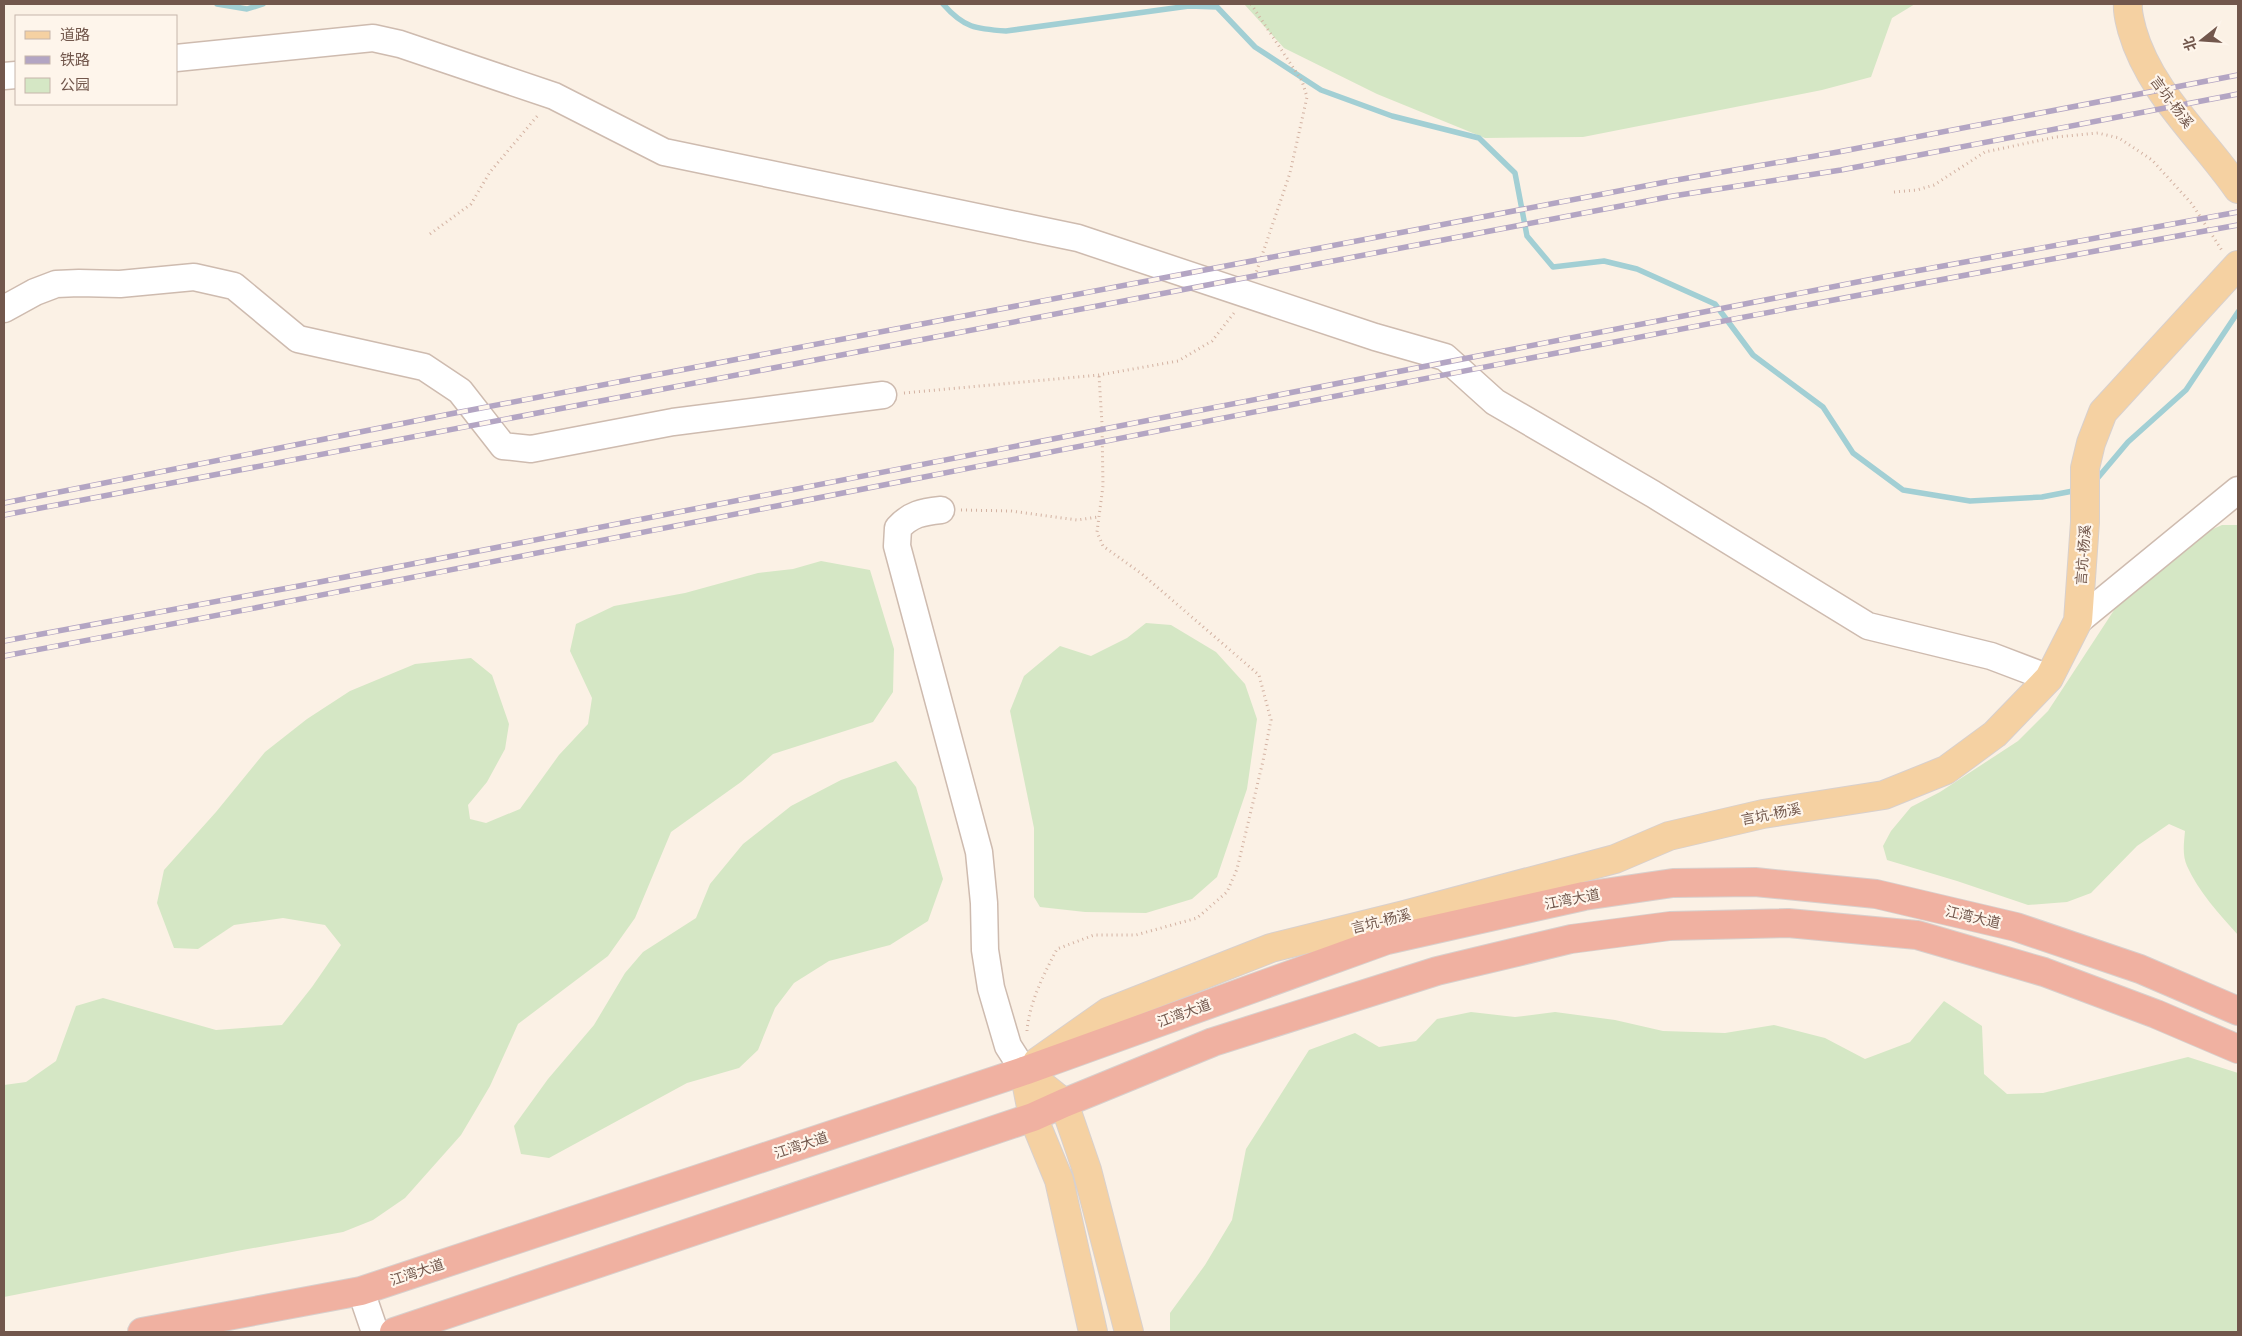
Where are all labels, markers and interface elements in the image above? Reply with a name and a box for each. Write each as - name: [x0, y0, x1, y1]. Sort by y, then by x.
- legend: [15, 15, 178, 105]
- north arrow: [2177, 15, 2227, 65]
- text: 道路: [60, 26, 90, 43]
- text: 北: [2180, 35, 2199, 53]
- text: 铁路: [60, 51, 90, 68]
- street label: 言坑-杨溪: [2147, 73, 2197, 131]
- text: 公园: [60, 76, 90, 93]
- street label: 言坑-杨溪: [2073, 524, 2093, 586]
- street label: 言坑-杨溪: [1740, 800, 1802, 828]
- street label: 江湾大道: [1543, 886, 1601, 912]
- street label: 江湾大道: [1944, 903, 2002, 931]
- street label: 言坑-杨溪: [1350, 906, 1412, 936]
- street label: 江湾大道: [1155, 996, 1213, 1030]
- street label: 江湾大道: [772, 1129, 830, 1161]
- street label: 江湾大道: [388, 1256, 446, 1288]

